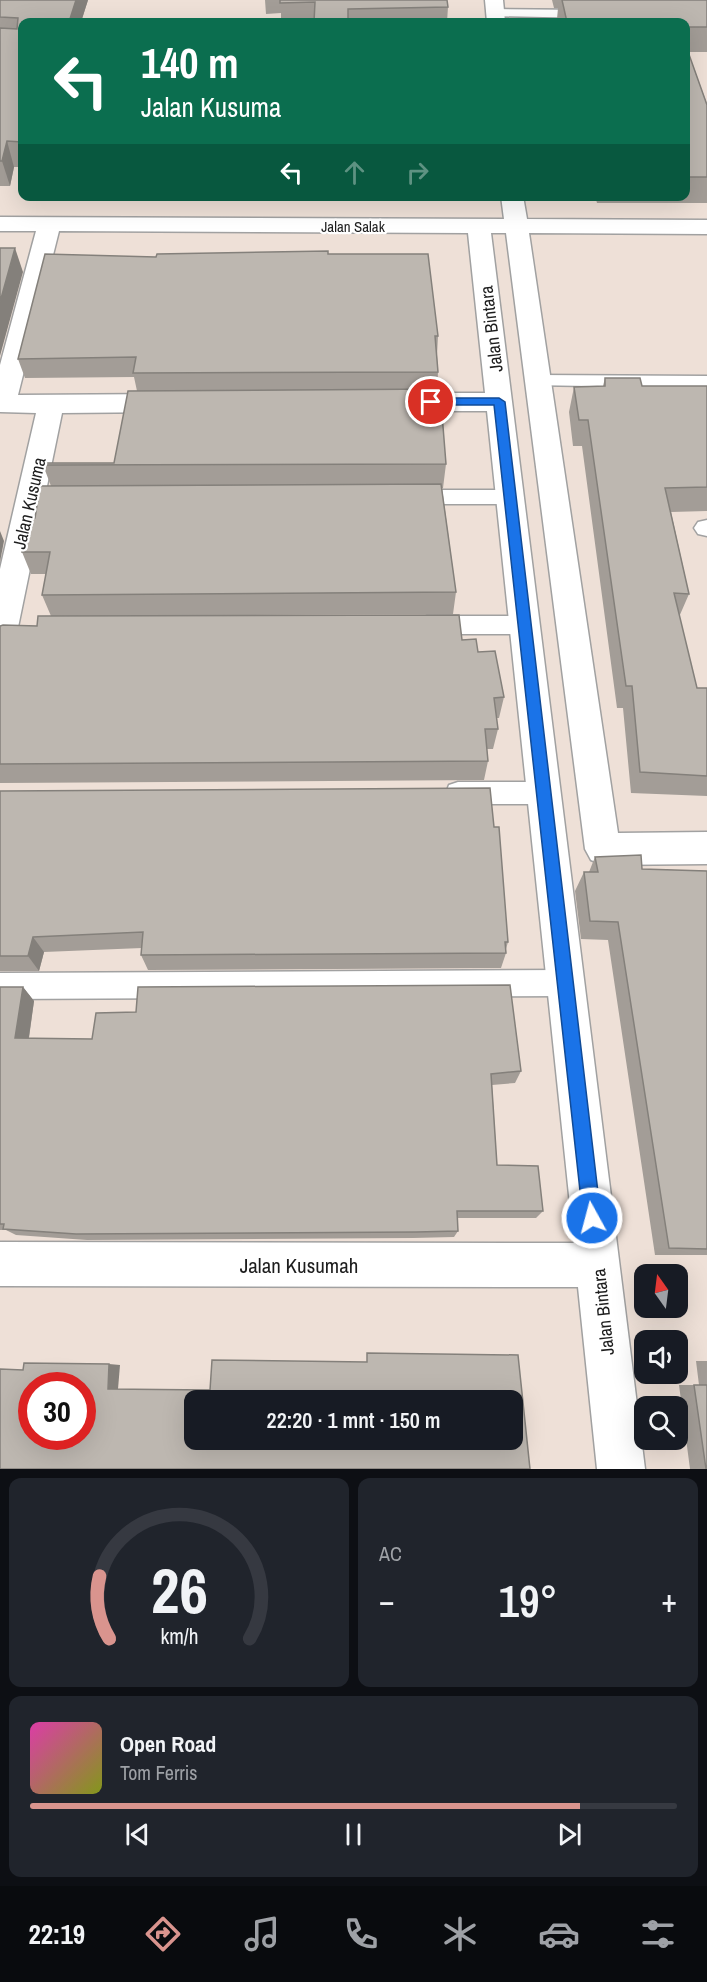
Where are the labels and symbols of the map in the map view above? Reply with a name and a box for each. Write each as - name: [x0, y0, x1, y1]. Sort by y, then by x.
- street label: Jalan Salak: [321, 216, 386, 237]
- street label: Jalan Bintara: [473, 284, 509, 374]
- pin: [405, 376, 456, 427]
- street label: Jalan Kusuma: [6, 455, 52, 551]
- position arrow: [560, 1186, 624, 1250]
- street label: Jalan Kusumah: [240, 1251, 358, 1280]
- north arrow: [634, 1264, 688, 1318]
- street label: Jalan Bintara: [586, 1267, 620, 1357]
- speed limit sign: 30: [18, 1372, 96, 1450]

